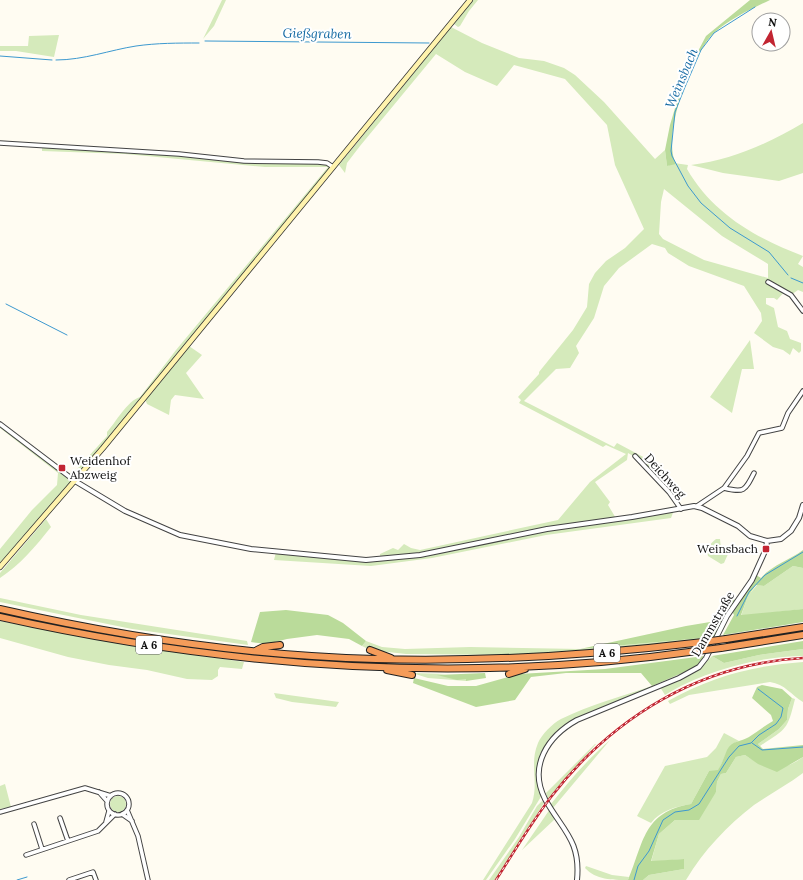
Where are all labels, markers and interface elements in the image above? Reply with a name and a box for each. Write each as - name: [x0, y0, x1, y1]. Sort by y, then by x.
- north arrow: [751, 12, 791, 52]
- text: N: [767, 15, 778, 30]
- water label: Gießgraben: [282, 24, 352, 43]
- water label: Weinsbach: [661, 45, 702, 111]
- street label: Deichweg: [641, 450, 690, 501]
- place label: Weidenhof Abzweig: [69, 453, 131, 482]
- marker: Weidenhof Abzweig: [57, 463, 67, 473]
- place label: Weinsbach: [697, 541, 758, 556]
- marker: Weinsbach: [761, 544, 771, 554]
- street label: Dammstraße: [688, 588, 737, 659]
- road number: A 6: [136, 636, 162, 654]
- road number: A 6: [594, 644, 620, 662]

